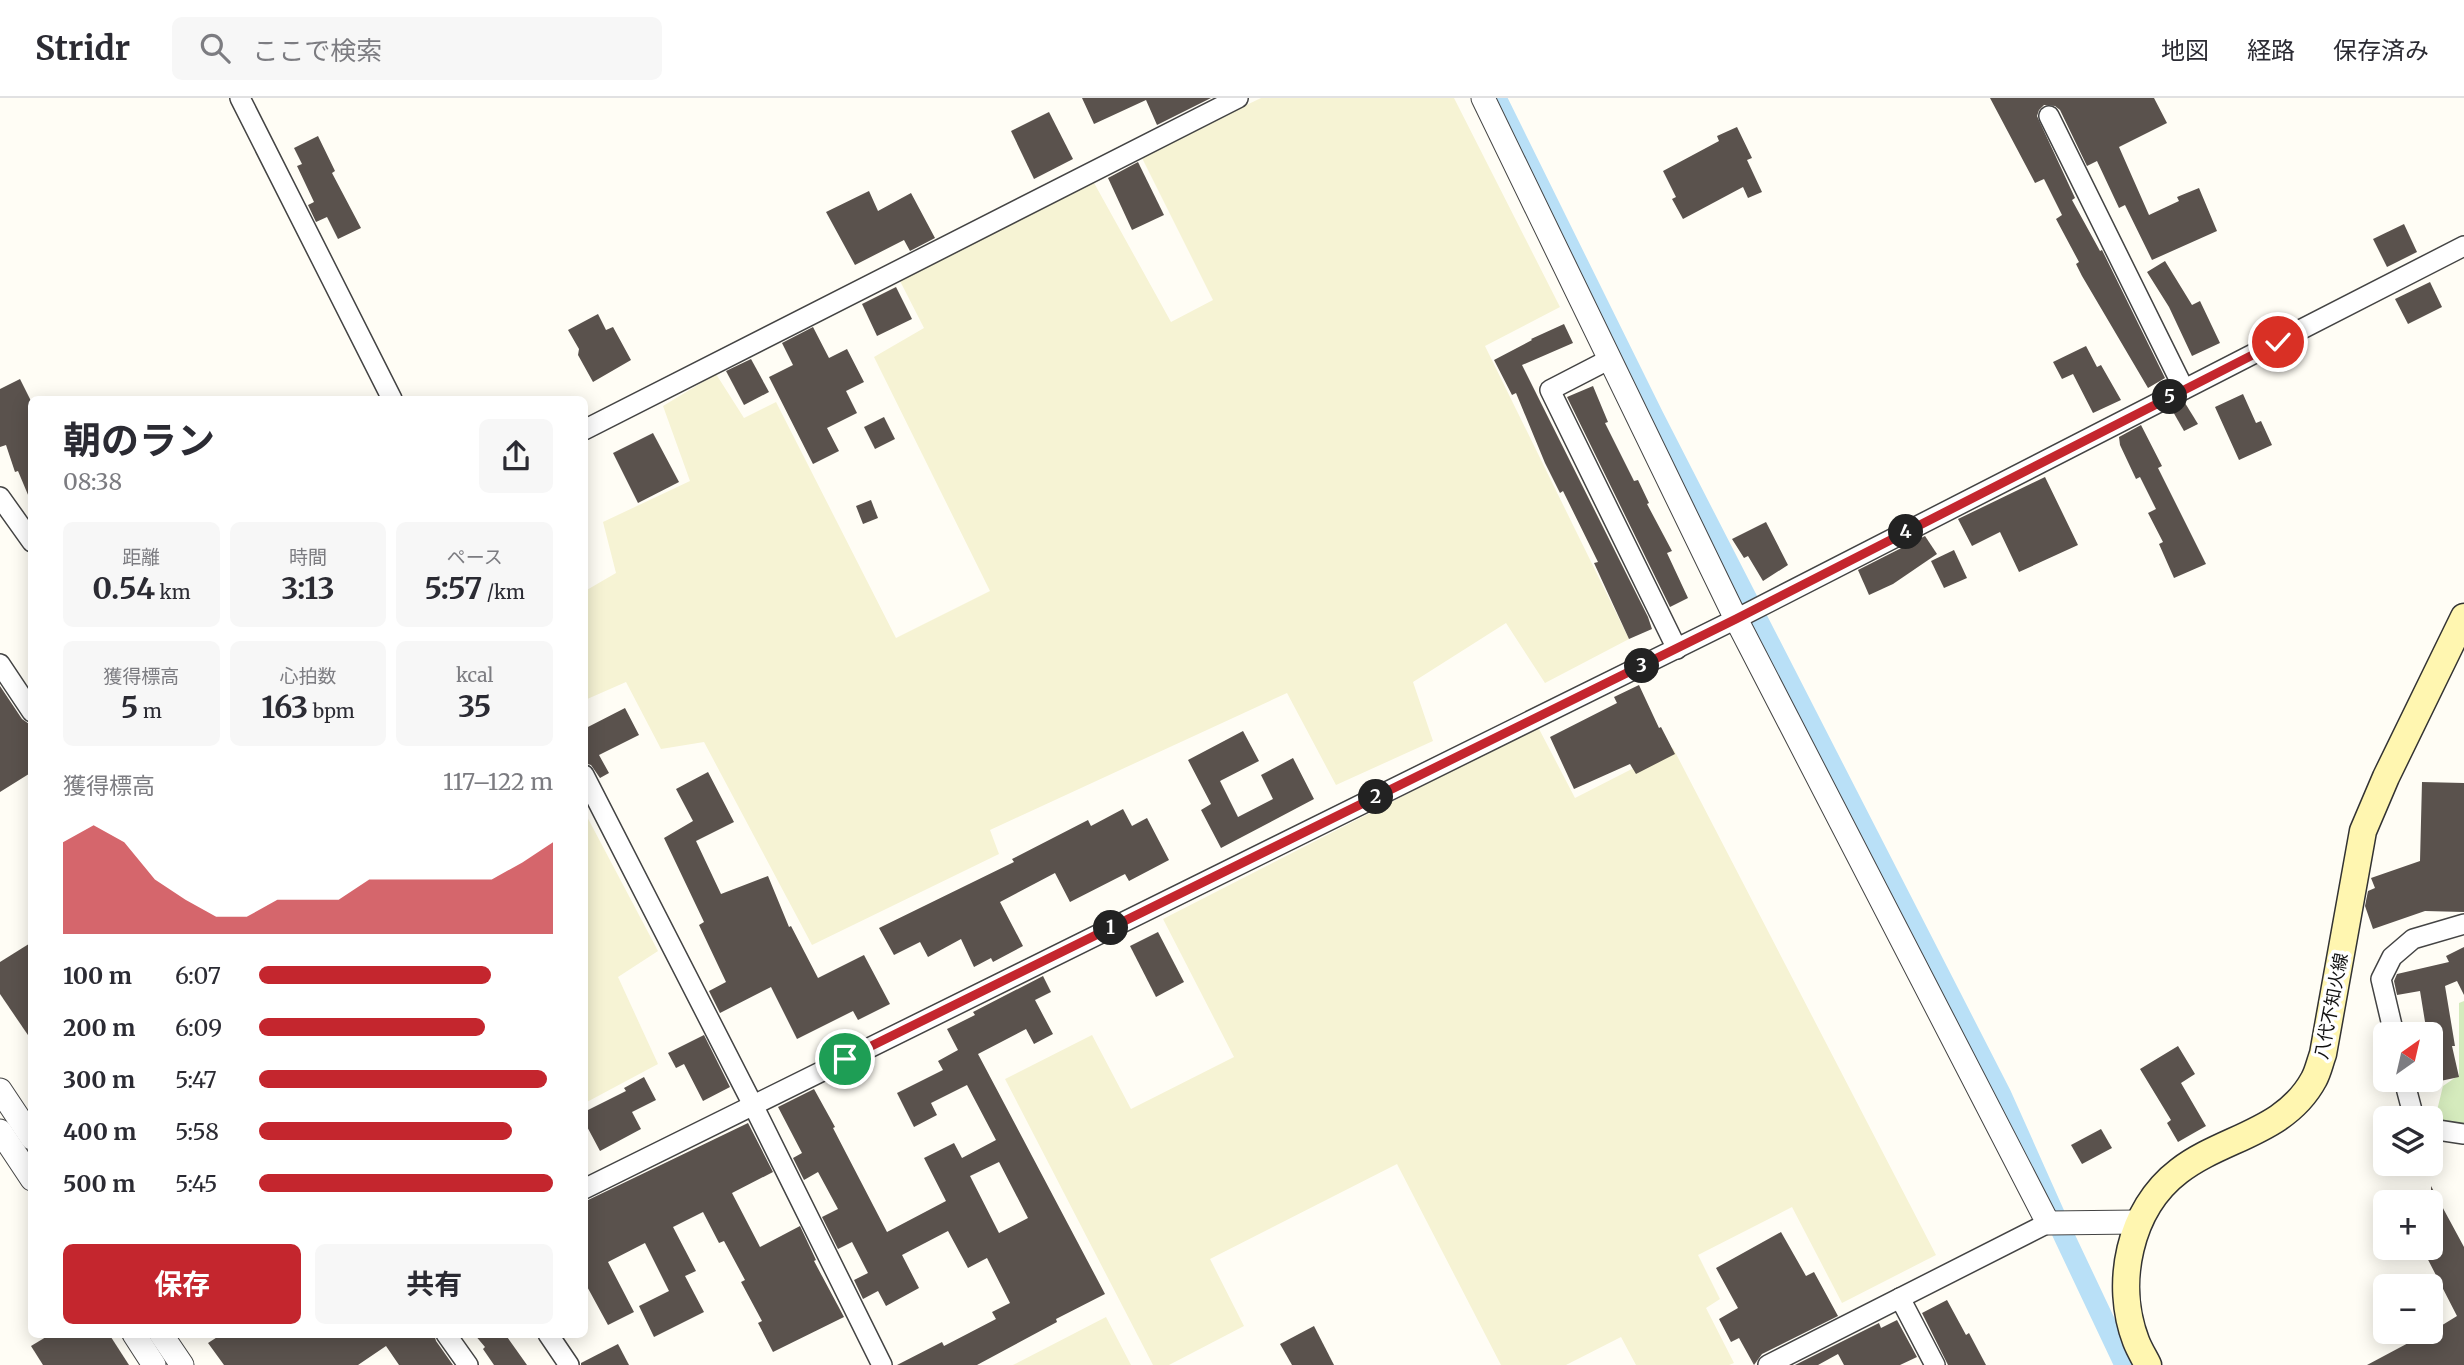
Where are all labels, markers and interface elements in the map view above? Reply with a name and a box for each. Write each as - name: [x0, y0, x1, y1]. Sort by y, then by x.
- search box: [172, 17, 662, 80]
- text: Stridr: [35, 28, 130, 69]
- icon: search: [196, 29, 234, 67]
- text: ここで検索: [252, 34, 382, 67]
- text: 地図: [2161, 35, 2209, 66]
- text: 経路: [2247, 35, 2295, 66]
- text: 保存済み: [2333, 35, 2429, 66]
- pin: [2248, 312, 2308, 372]
- icon: check: [2259, 323, 2297, 361]
- pin: 5: [2152, 380, 2188, 414]
- text: 5: [2164, 384, 2175, 408]
- text: 朝のラン: [63, 417, 215, 464]
- button: share: [479, 419, 553, 493]
- text: 08:38: [63, 467, 122, 496]
- pin: 4: [1888, 514, 1924, 550]
- text: 4: [1899, 519, 1912, 543]
- text: 距離: [122, 545, 160, 569]
- text: 時間: [289, 545, 327, 569]
- text: ペース: [447, 545, 503, 569]
- text: 0.54: [92, 569, 155, 607]
- text: 3:13: [281, 569, 335, 607]
- text: 5:57: [424, 569, 482, 607]
- text: km: [155, 580, 191, 604]
- text: /km: [482, 580, 525, 604]
- pin: 3: [1624, 648, 1660, 684]
- text: 3: [1636, 653, 1647, 677]
- text: kcal: [456, 663, 493, 687]
- text: 獲得標高: [103, 664, 179, 688]
- text: 心拍数: [279, 664, 337, 688]
- text: 35: [458, 687, 491, 725]
- text: 5: [121, 688, 138, 726]
- text: 163: [261, 688, 308, 726]
- text: m: [138, 699, 162, 723]
- text: bpm: [308, 699, 355, 723]
- text: 117–122 m: [443, 767, 553, 796]
- text: 獲得標高: [63, 771, 155, 800]
- pin: 2: [1358, 780, 1394, 814]
- text: 2: [1370, 784, 1381, 808]
- pin: 1: [1094, 910, 1128, 946]
- text: 1: [1106, 915, 1115, 939]
- street label: 八代不知火線: [2309, 951, 2353, 1061]
- text: 100 m: [63, 961, 132, 990]
- text: 6:07: [175, 961, 221, 990]
- text: 200 m: [63, 1013, 135, 1042]
- text: 6:09: [175, 1013, 222, 1042]
- north arrow: [2373, 1022, 2443, 1092]
- map controls: [2373, 1022, 2443, 1344]
- pin: [815, 1029, 875, 1089]
- icon: arrive: [826, 1040, 864, 1078]
- text: 300 m: [63, 1065, 135, 1094]
- text: 5:47: [175, 1065, 217, 1094]
- button: layers: [2373, 1106, 2443, 1176]
- text: 400 m: [63, 1117, 137, 1146]
- text: 5:58: [175, 1117, 219, 1146]
- text: 500 m: [63, 1169, 135, 1198]
- text: 5:45: [175, 1169, 217, 1198]
- button: +: [2373, 1190, 2443, 1260]
- button: 保存: [63, 1244, 301, 1324]
- button: 共有: [315, 1244, 553, 1324]
- button: −: [2373, 1274, 2443, 1344]

